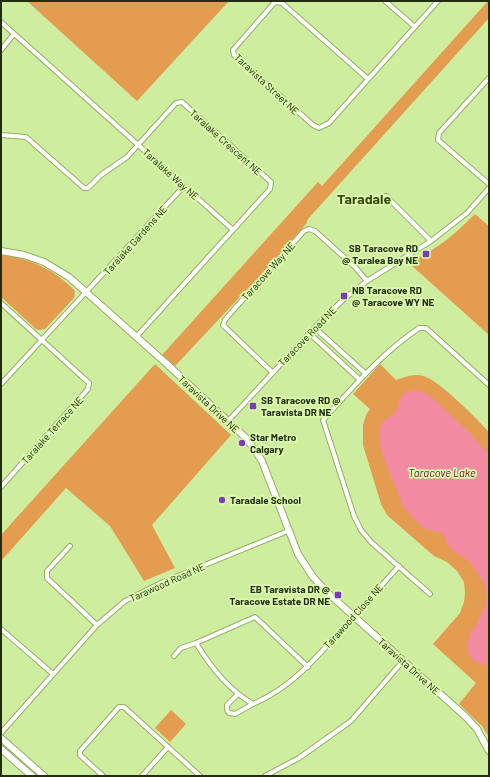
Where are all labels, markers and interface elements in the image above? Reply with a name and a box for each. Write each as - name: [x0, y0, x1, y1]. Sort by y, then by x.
- street label: Taravista Street NE: [232, 51, 302, 117]
- street label: Taralake Crescent NE: [187, 106, 265, 178]
- street label: Taralake Way NE: [140, 146, 202, 202]
- district label: Taradale: [337, 190, 391, 207]
- street label: Taralake Gardens NE: [101, 203, 169, 277]
- street label: Taracove Way NE: [239, 239, 297, 303]
- place label: SB Taracove RD @ Taralea Bay NE: [342, 242, 418, 266]
- marker: SB Taracove RD @ Taralea Bay NE: [421, 249, 431, 259]
- place label: NB Taracove RD @ Taracove WY NE: [352, 284, 434, 308]
- marker: NB Taracove RD @ Taracove WY NE: [339, 291, 349, 301]
- street label: Taracove Road NE: [275, 304, 339, 368]
- street label: Taravista Drive NE: [176, 373, 242, 435]
- street label: Taralake Terrace NE: [18, 394, 86, 466]
- place label: SB Taracove RD @ Taravista DR NE: [261, 394, 340, 418]
- marker: SB Taracove RD @ Taravista DR NE: [248, 401, 258, 411]
- place label: Star Metro Calgary: [250, 431, 297, 455]
- marker: Star Metro Calgary: [237, 438, 247, 448]
- water label: Taracove Lake: [408, 466, 476, 479]
- place label: Taradale School: [230, 494, 301, 506]
- marker: Taradale School: [217, 495, 227, 505]
- street label: Tarawood Road NE: [127, 560, 207, 604]
- street label: Tarawood Close NE: [321, 581, 385, 651]
- place label: EB Taravista DR @ Taracove Estate DR NE: [229, 583, 330, 607]
- marker: EB Taravista DR @ Taracove Estate DR NE: [333, 590, 343, 600]
- street label: Taravista Drive NE: [376, 635, 442, 697]

